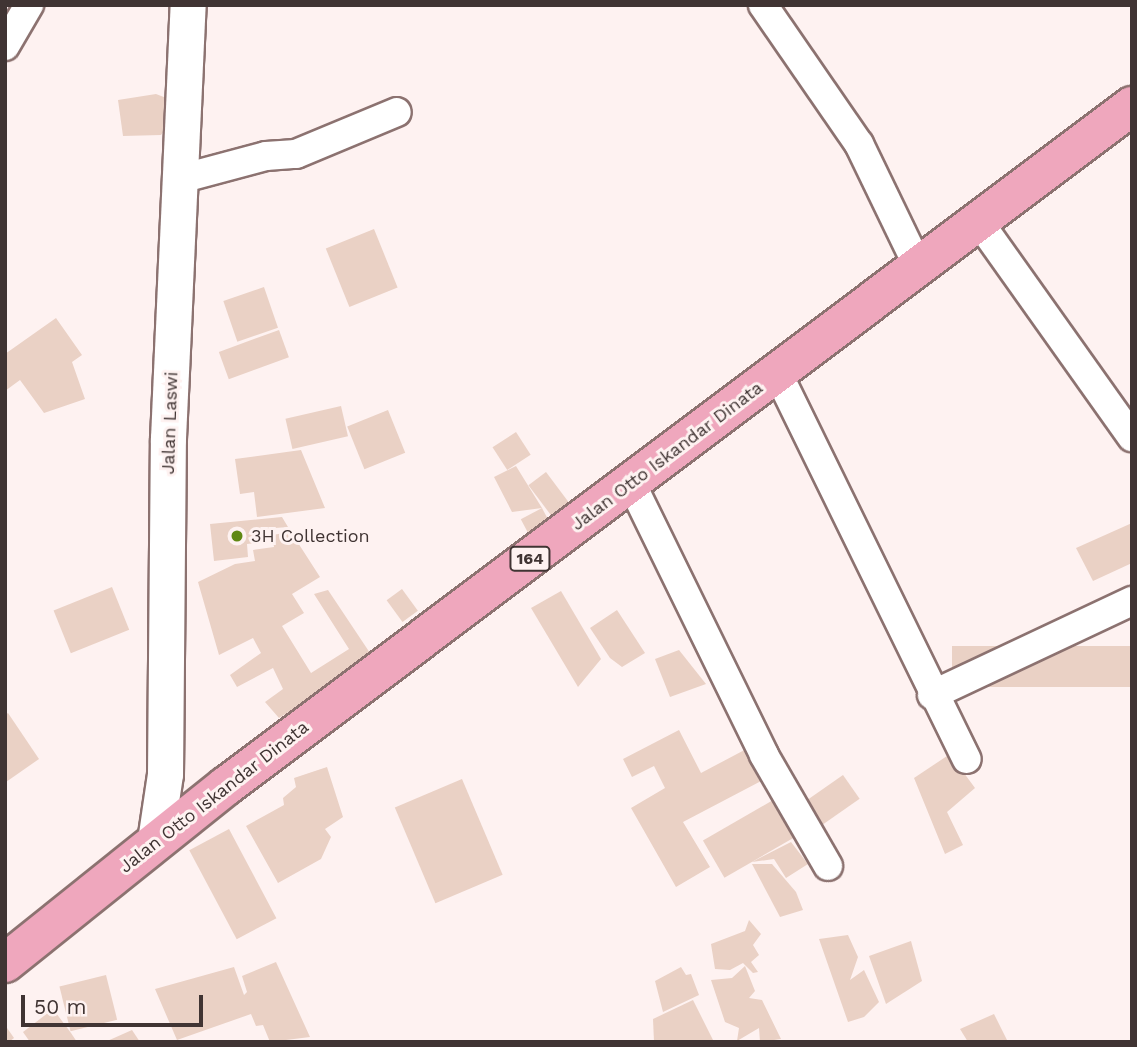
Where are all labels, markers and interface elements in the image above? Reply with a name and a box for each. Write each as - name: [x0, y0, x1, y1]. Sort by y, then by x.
- street label: Jalan Laswi: [157, 371, 183, 475]
- street label: Jalan Otto Iskandar Dinata: [567, 377, 767, 535]
- place label: 3H Collection: [251, 525, 370, 547]
- marker: 3H Collection: [229, 528, 245, 544]
- road number: 164: [509, 546, 551, 572]
- street label: Jalan Otto Iskandar Dinata: [115, 716, 313, 878]
- scale bar: [24, 981, 206, 1025]
- text: 50 m: [34, 994, 86, 1019]

